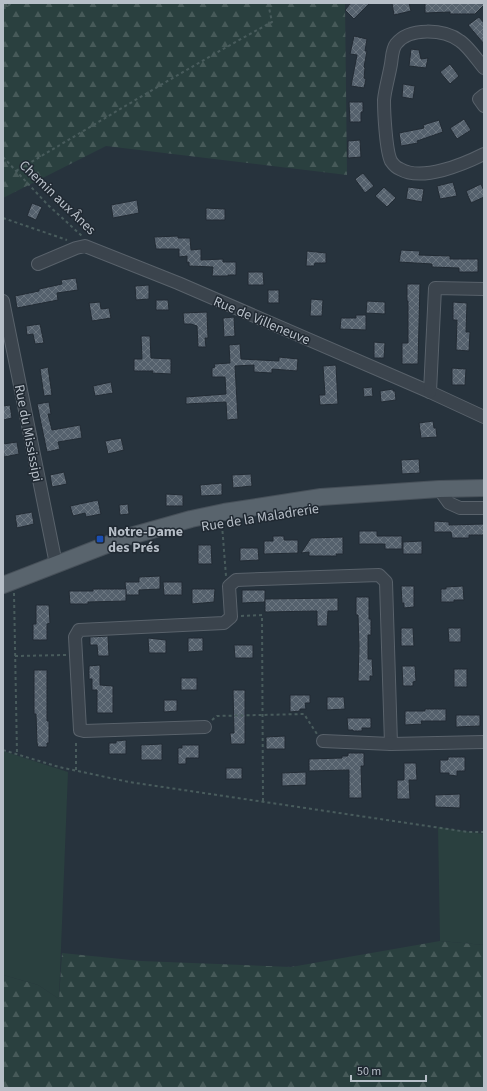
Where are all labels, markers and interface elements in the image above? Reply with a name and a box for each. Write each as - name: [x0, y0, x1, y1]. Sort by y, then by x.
- street label: Chemin aux Ânes: [14, 156, 100, 240]
- street label: Rue de Villeneuve: [210, 292, 313, 350]
- street label: Rue du Mississipi: [9, 383, 47, 484]
- street label: Rue de la Maladrerie: [200, 499, 320, 537]
- place label: Notre-Dame des Prés: [108, 522, 183, 558]
- marker: Notre-Dame des Prés: [95, 534, 105, 544]
- scale bar: [351, 1057, 426, 1083]
- text: 50 m: [357, 1063, 381, 1080]

